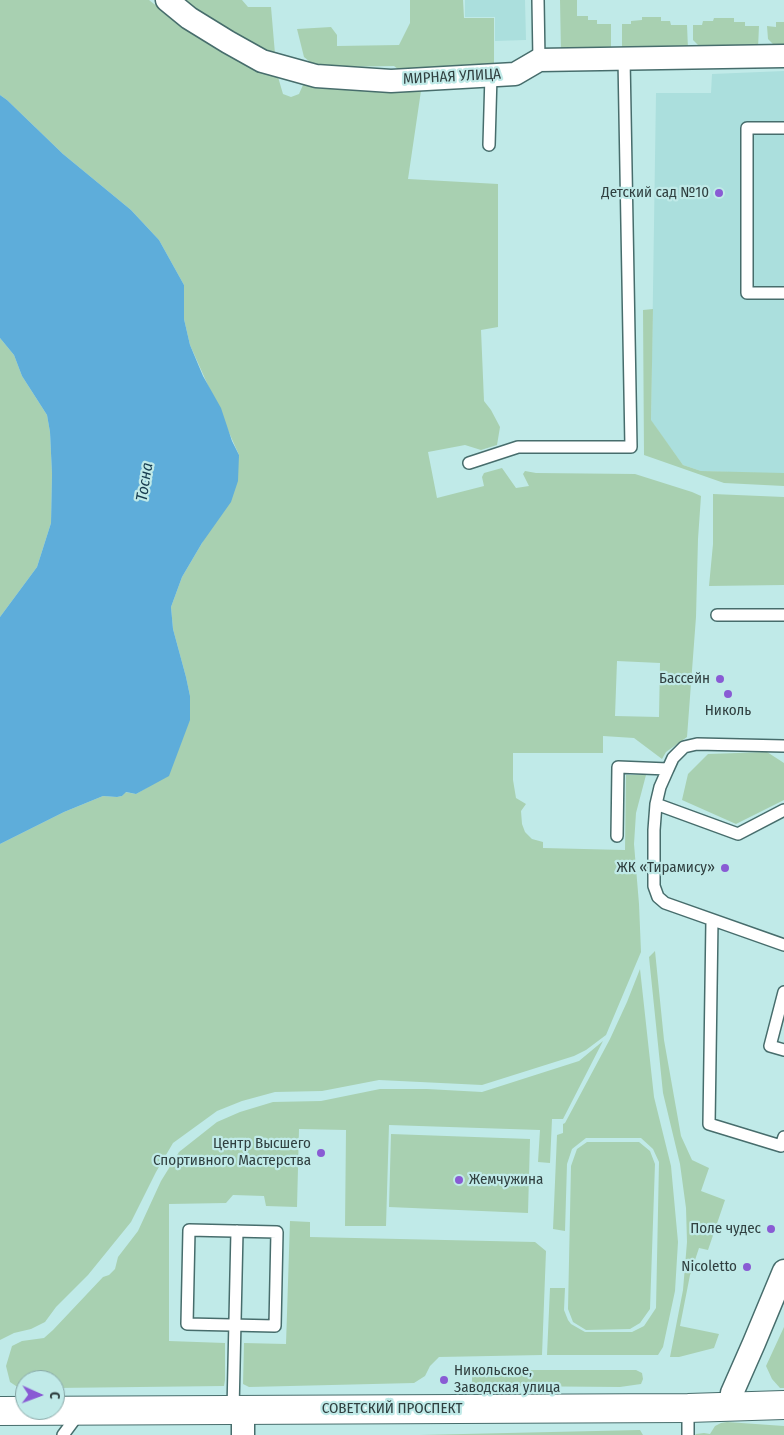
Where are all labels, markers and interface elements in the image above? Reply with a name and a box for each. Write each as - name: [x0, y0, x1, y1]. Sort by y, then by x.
- street label: МИРНАЯ УЛИЦА: [403, 65, 501, 89]
- place label: Детский сад №10: [601, 184, 709, 202]
- marker: Детский сад №10: [713, 187, 725, 199]
- water label: Тосна: [133, 461, 157, 503]
- place label: Бассейн: [659, 670, 710, 688]
- marker: Бассейн: [714, 673, 726, 685]
- marker: Николь: [722, 688, 734, 700]
- place label: Николь: [705, 702, 751, 720]
- place label: ЖК «Тирамису»: [617, 859, 715, 877]
- marker: ЖК «Тирамису»: [719, 862, 731, 874]
- place label: Центр Высшего Спортивного Мастерства: [153, 1135, 311, 1170]
- marker: Центр Высшего Спортивного Мастерства: [315, 1147, 327, 1159]
- place label: Жемчужина: [469, 1171, 543, 1189]
- marker: Жемчужина: [453, 1174, 465, 1186]
- place label: Поле чудес: [690, 1220, 761, 1238]
- marker: Поле чудес: [765, 1223, 777, 1235]
- place label: Nicoletto: [681, 1258, 737, 1276]
- marker: Nicoletto: [741, 1261, 753, 1273]
- place label: Никольское, Заводская улица: [454, 1362, 560, 1397]
- north arrow: [15, 1370, 65, 1420]
- marker: Никольское, Заводская улица: [438, 1374, 450, 1386]
- text: С: [46, 1392, 63, 1399]
- street label: СОВЕТСКИЙ ПРОСПЕКТ: [322, 1400, 462, 1418]

